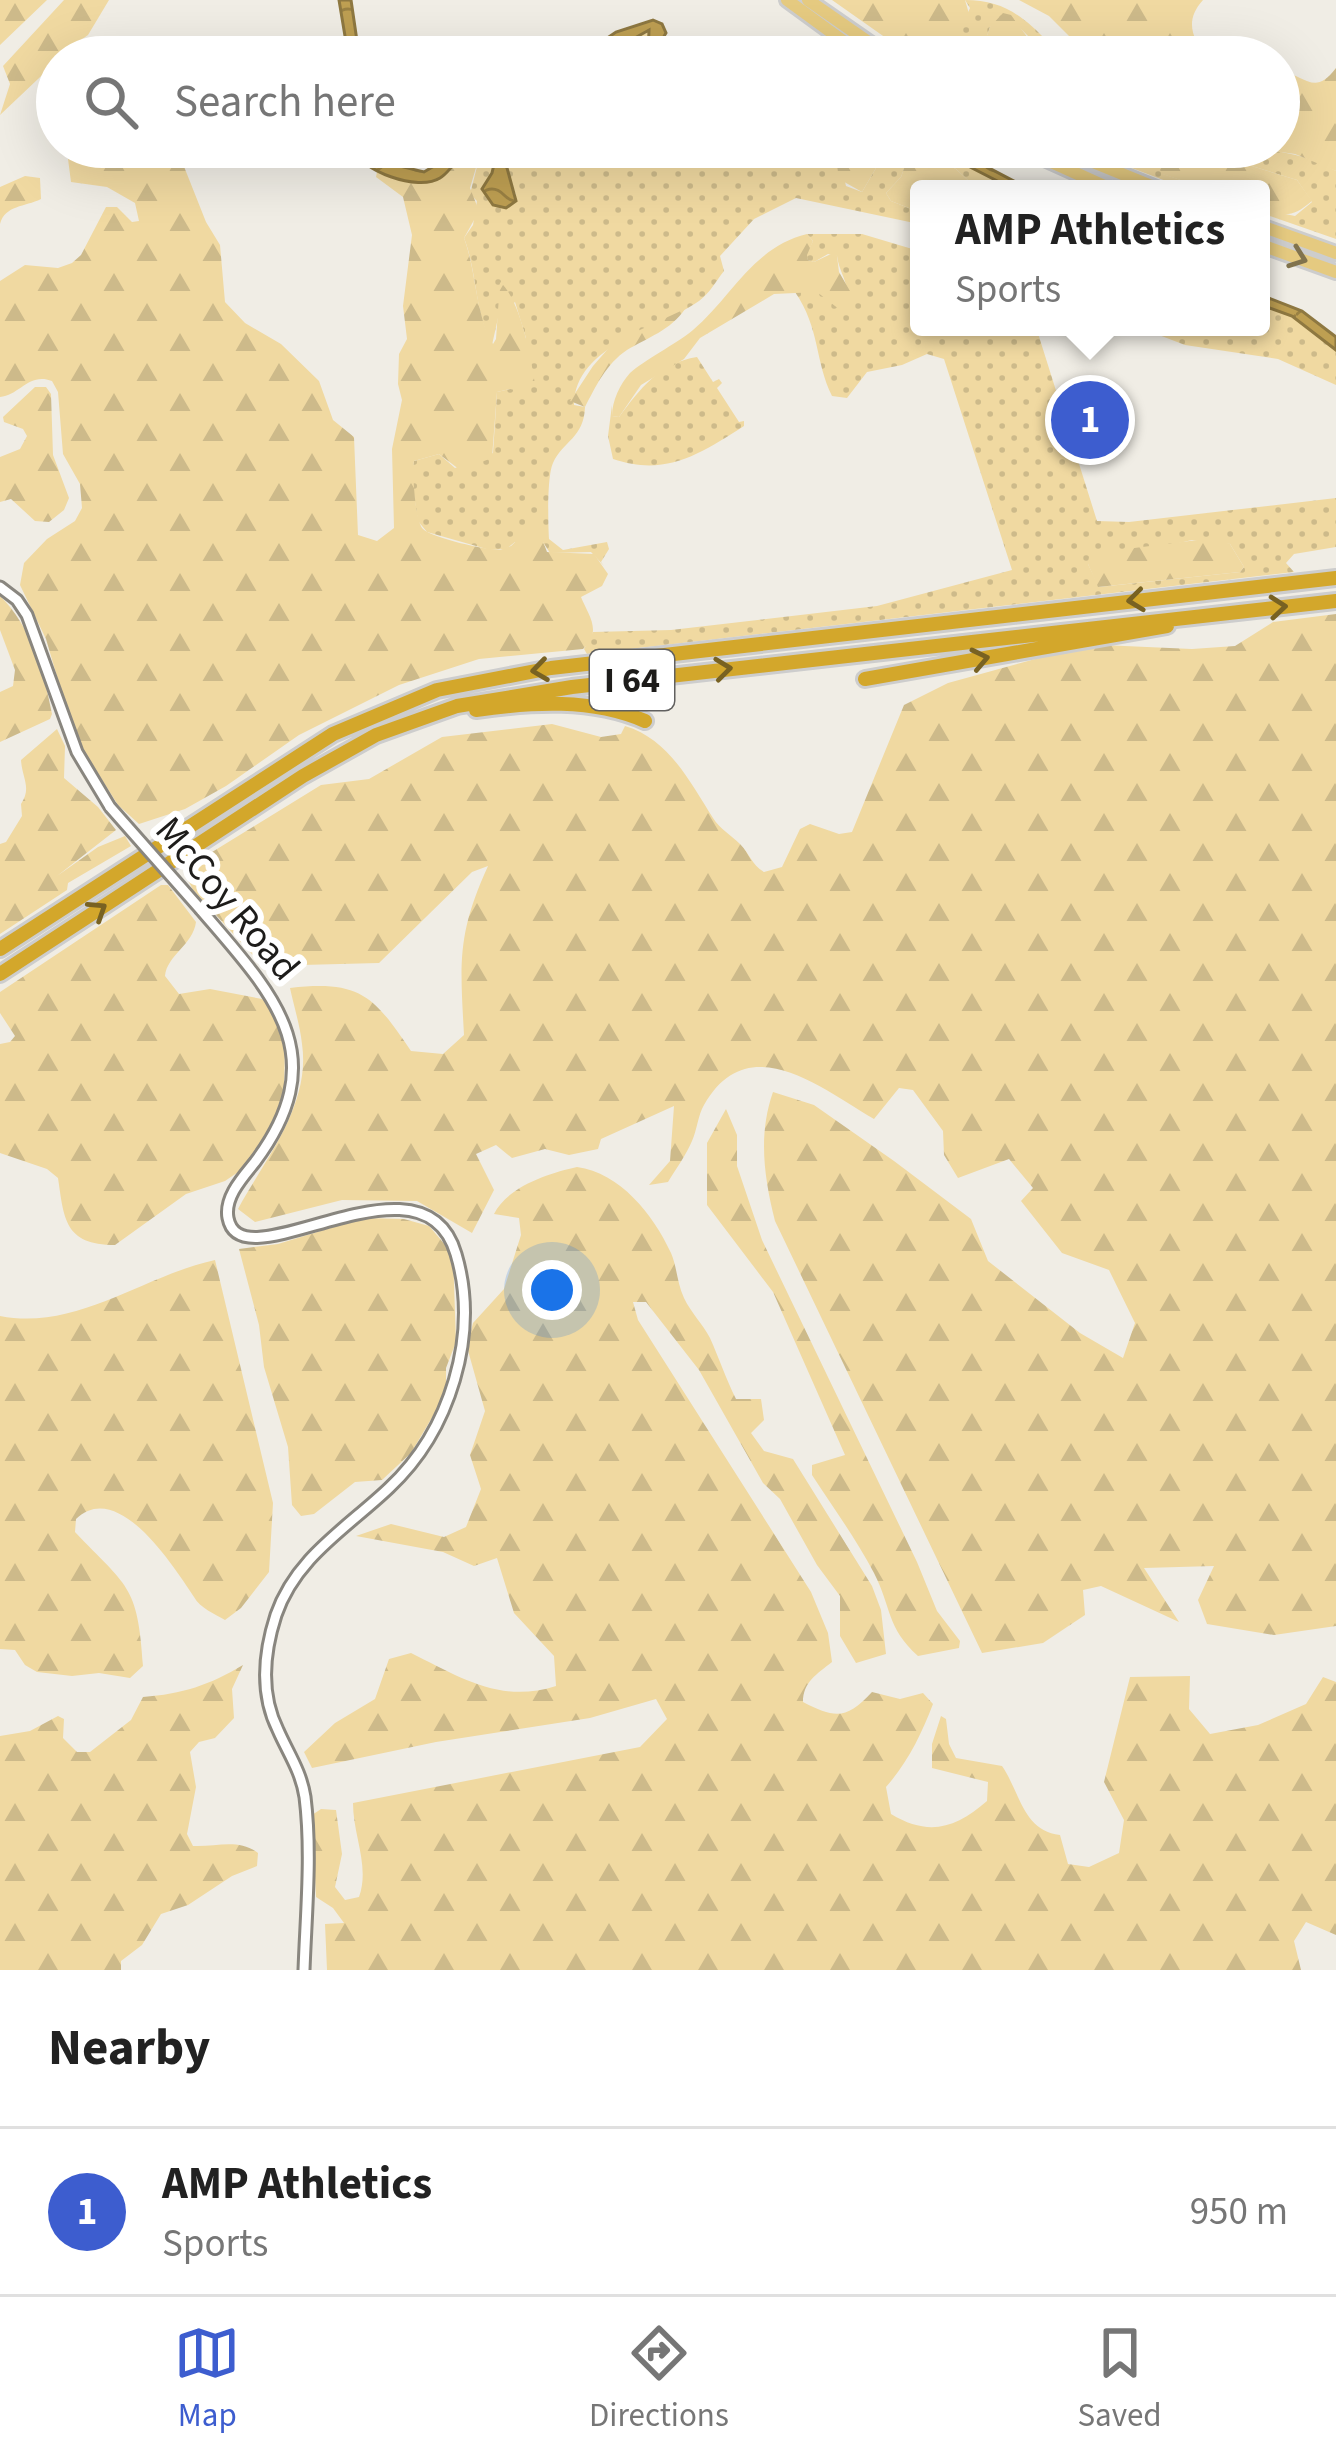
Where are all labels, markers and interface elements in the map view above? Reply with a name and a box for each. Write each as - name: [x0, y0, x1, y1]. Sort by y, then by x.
- search box: [36, 36, 1300, 168]
- icon: search: [78, 69, 144, 135]
- text: Search here: [174, 70, 396, 134]
- popup: [910, 180, 1270, 336]
- text: AMP Athletics: [955, 198, 1225, 262]
- one-way arrow: [1287, 244, 1308, 268]
- text: Sports: [955, 262, 1061, 318]
- pin: 1: [1051, 375, 1129, 465]
- one-way arrow: [1126, 587, 1146, 613]
- one-way arrow: [1269, 595, 1288, 620]
- one-way arrow: [970, 647, 990, 672]
- road number: I 64: [590, 650, 674, 710]
- one-way arrow: [530, 656, 550, 682]
- one-way arrow: [713, 657, 733, 683]
- street label: McCoy Road: [142, 805, 312, 993]
- one-way arrow: [84, 902, 106, 924]
- your location: [522, 1260, 582, 1320]
- text: Nearby: [48, 2012, 210, 2084]
- text: AMP Athletics: [162, 2152, 432, 2216]
- text: 1: [77, 2184, 97, 2240]
- text: 950 m: [1190, 2184, 1288, 2240]
- text: Sports: [162, 2216, 268, 2272]
- tab: Map: [174, 2320, 240, 2439]
- tab: Directions: [589, 2320, 729, 2439]
- tab: Saved: [1077, 2320, 1162, 2439]

